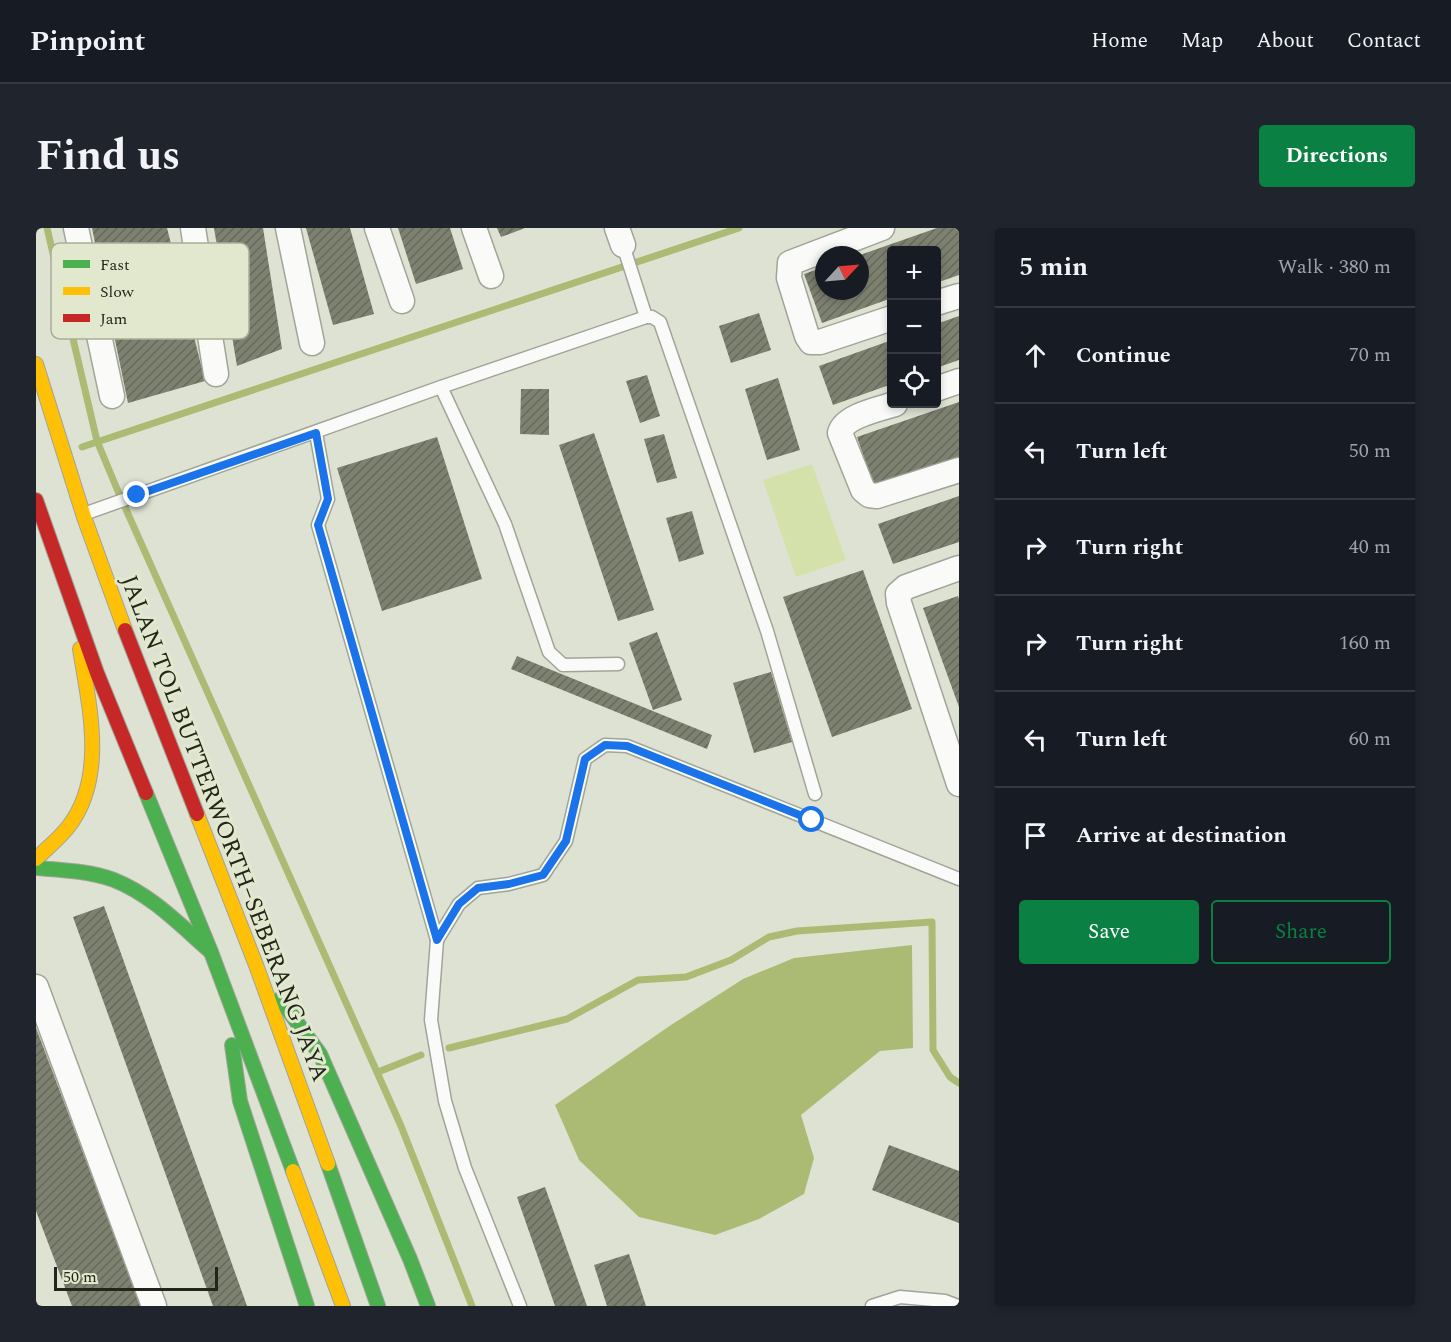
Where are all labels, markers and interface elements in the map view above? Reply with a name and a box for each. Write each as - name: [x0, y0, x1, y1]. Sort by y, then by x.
- text: Pinpoint: [30, 20, 145, 63]
- text: Home: [1091, 25, 1148, 57]
- text: Map: [1181, 25, 1223, 57]
- text: About: [1256, 25, 1314, 57]
- text: Contact: [1347, 25, 1421, 57]
- text: Find us: [36, 125, 180, 188]
- button: Directions: [1259, 125, 1415, 187]
- legend: [51, 243, 249, 339]
- north arrow: [815, 246, 869, 300]
- map controls: [887, 246, 941, 408]
- button: +: [887, 246, 941, 300]
- text: 5 min: [1019, 247, 1088, 287]
- text: Walk · 380 m: [1278, 252, 1391, 282]
- text: Fast: [100, 253, 130, 277]
- text: Slow: [100, 280, 135, 304]
- button: −: [887, 300, 941, 354]
- text: Jam: [100, 307, 128, 331]
- icon: ahead: [1019, 339, 1052, 372]
- text: Continue: [1076, 339, 1171, 372]
- text: 70 m: [1349, 340, 1391, 370]
- button: locate: [887, 354, 941, 408]
- icon: left: [1019, 435, 1052, 468]
- text: Turn left: [1076, 435, 1168, 468]
- text: 50 m: [1349, 436, 1391, 466]
- route end: [123, 481, 149, 507]
- icon: right: [1019, 531, 1052, 564]
- text: Turn right: [1076, 531, 1183, 564]
- text: 40 m: [1349, 532, 1391, 562]
- street label: JALAN TOL BUTTERWORTH–SEBERANG JAYA: [110, 570, 338, 1087]
- icon: right: [1019, 627, 1052, 660]
- text: Turn right: [1076, 627, 1183, 660]
- text: 160 m: [1339, 628, 1391, 658]
- icon: left: [1019, 723, 1052, 756]
- text: Turn left: [1076, 723, 1168, 756]
- text: 60 m: [1349, 724, 1391, 754]
- route start: [798, 806, 824, 832]
- icon: arrive: [1019, 819, 1052, 852]
- text: Arrive at destination: [1076, 819, 1287, 852]
- button: Save: [1019, 900, 1199, 964]
- button: Share: [1211, 900, 1391, 964]
- scale bar: [54, 1264, 218, 1292]
- text: 50 m: [63, 1265, 97, 1289]

